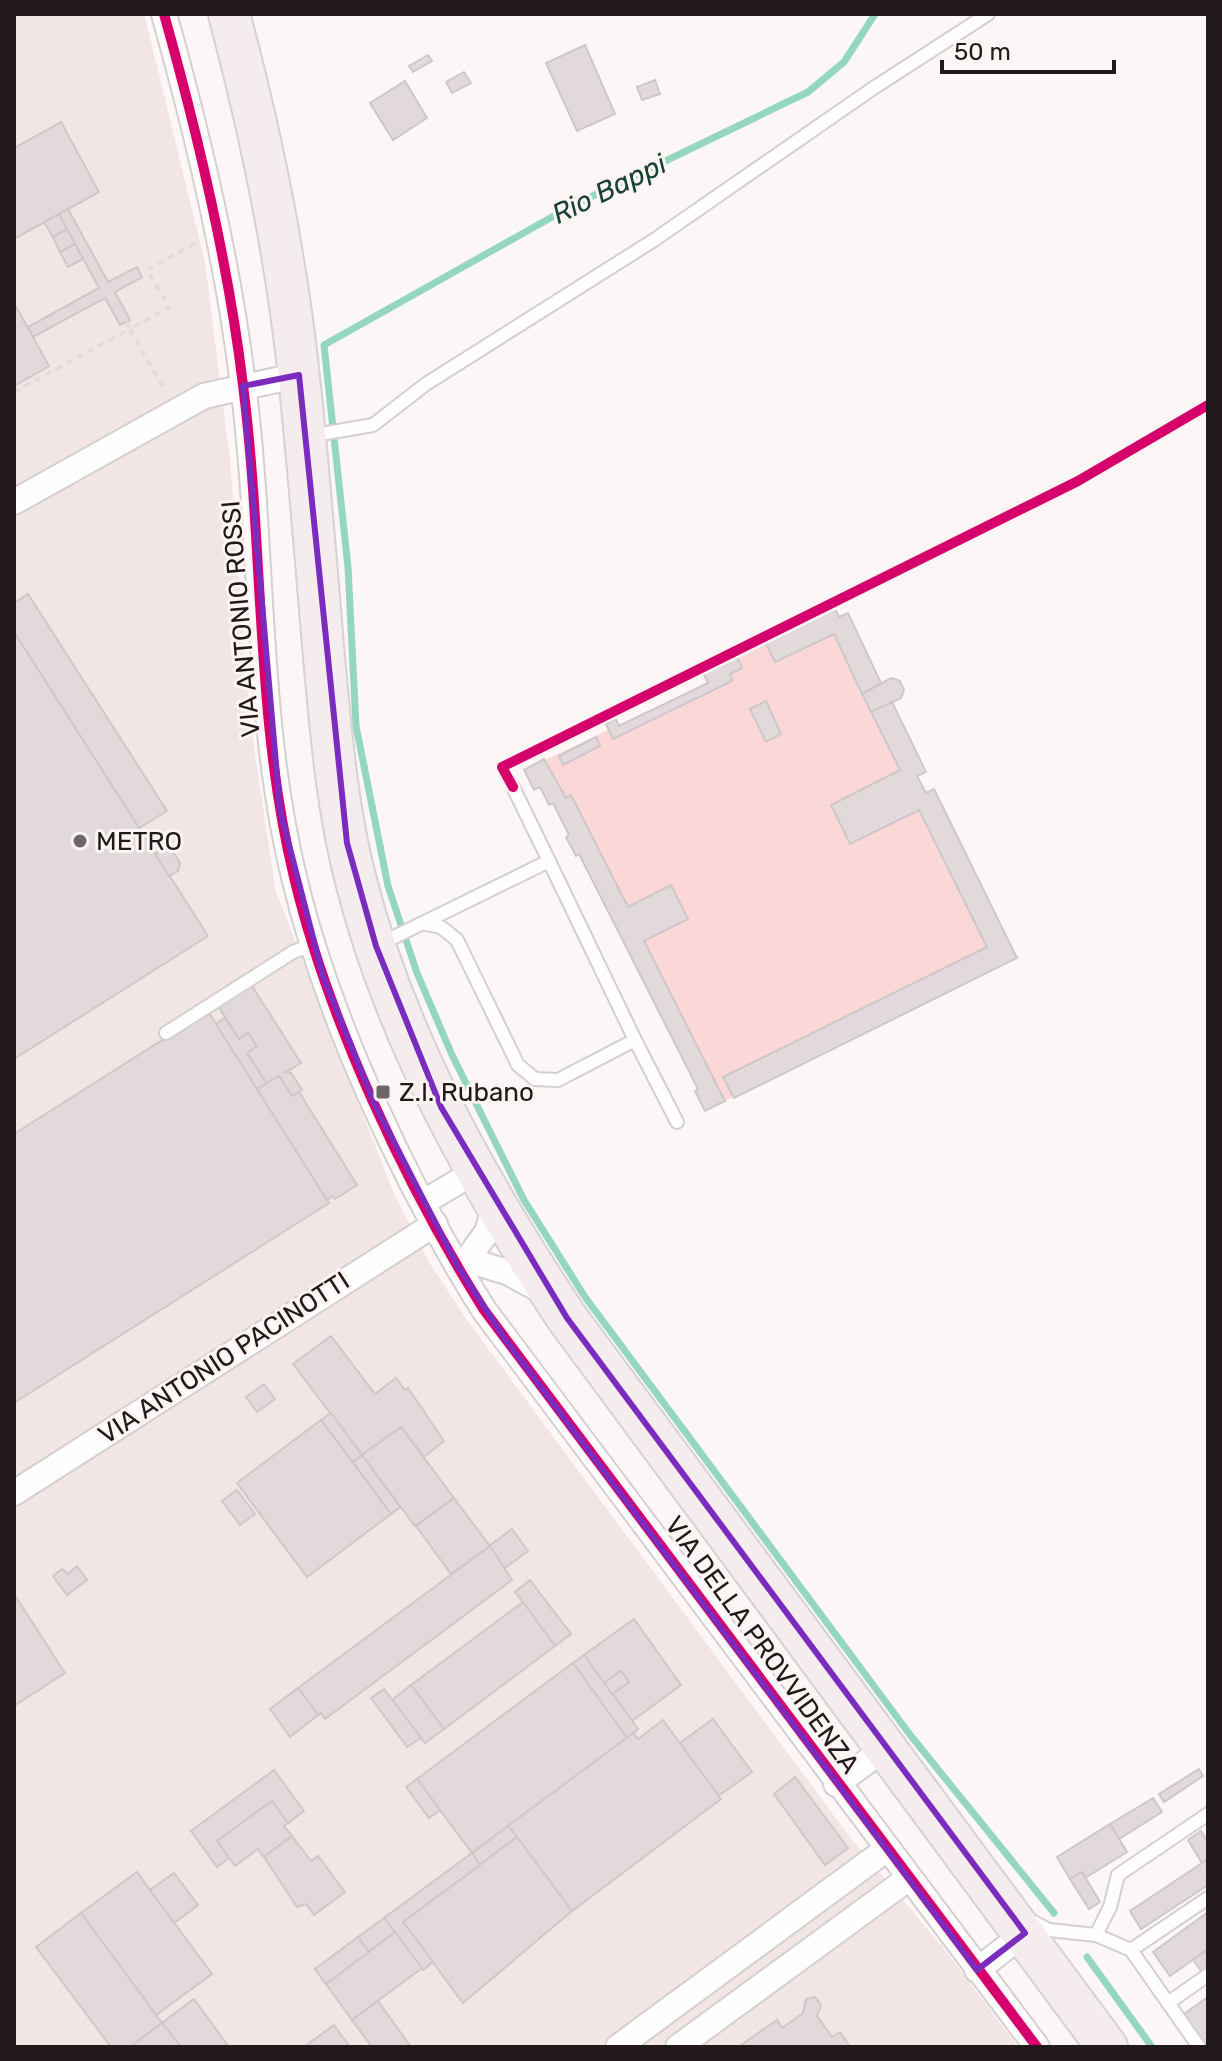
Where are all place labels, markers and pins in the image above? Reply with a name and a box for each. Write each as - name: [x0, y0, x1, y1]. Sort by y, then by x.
- place label: METRO: [96, 826, 182, 857]
- marker: METRO: [71, 832, 89, 850]
- place label: Z.I. Rubano: [399, 1077, 534, 1108]
- marker: Z.I. Rubano: [374, 1083, 392, 1101]

